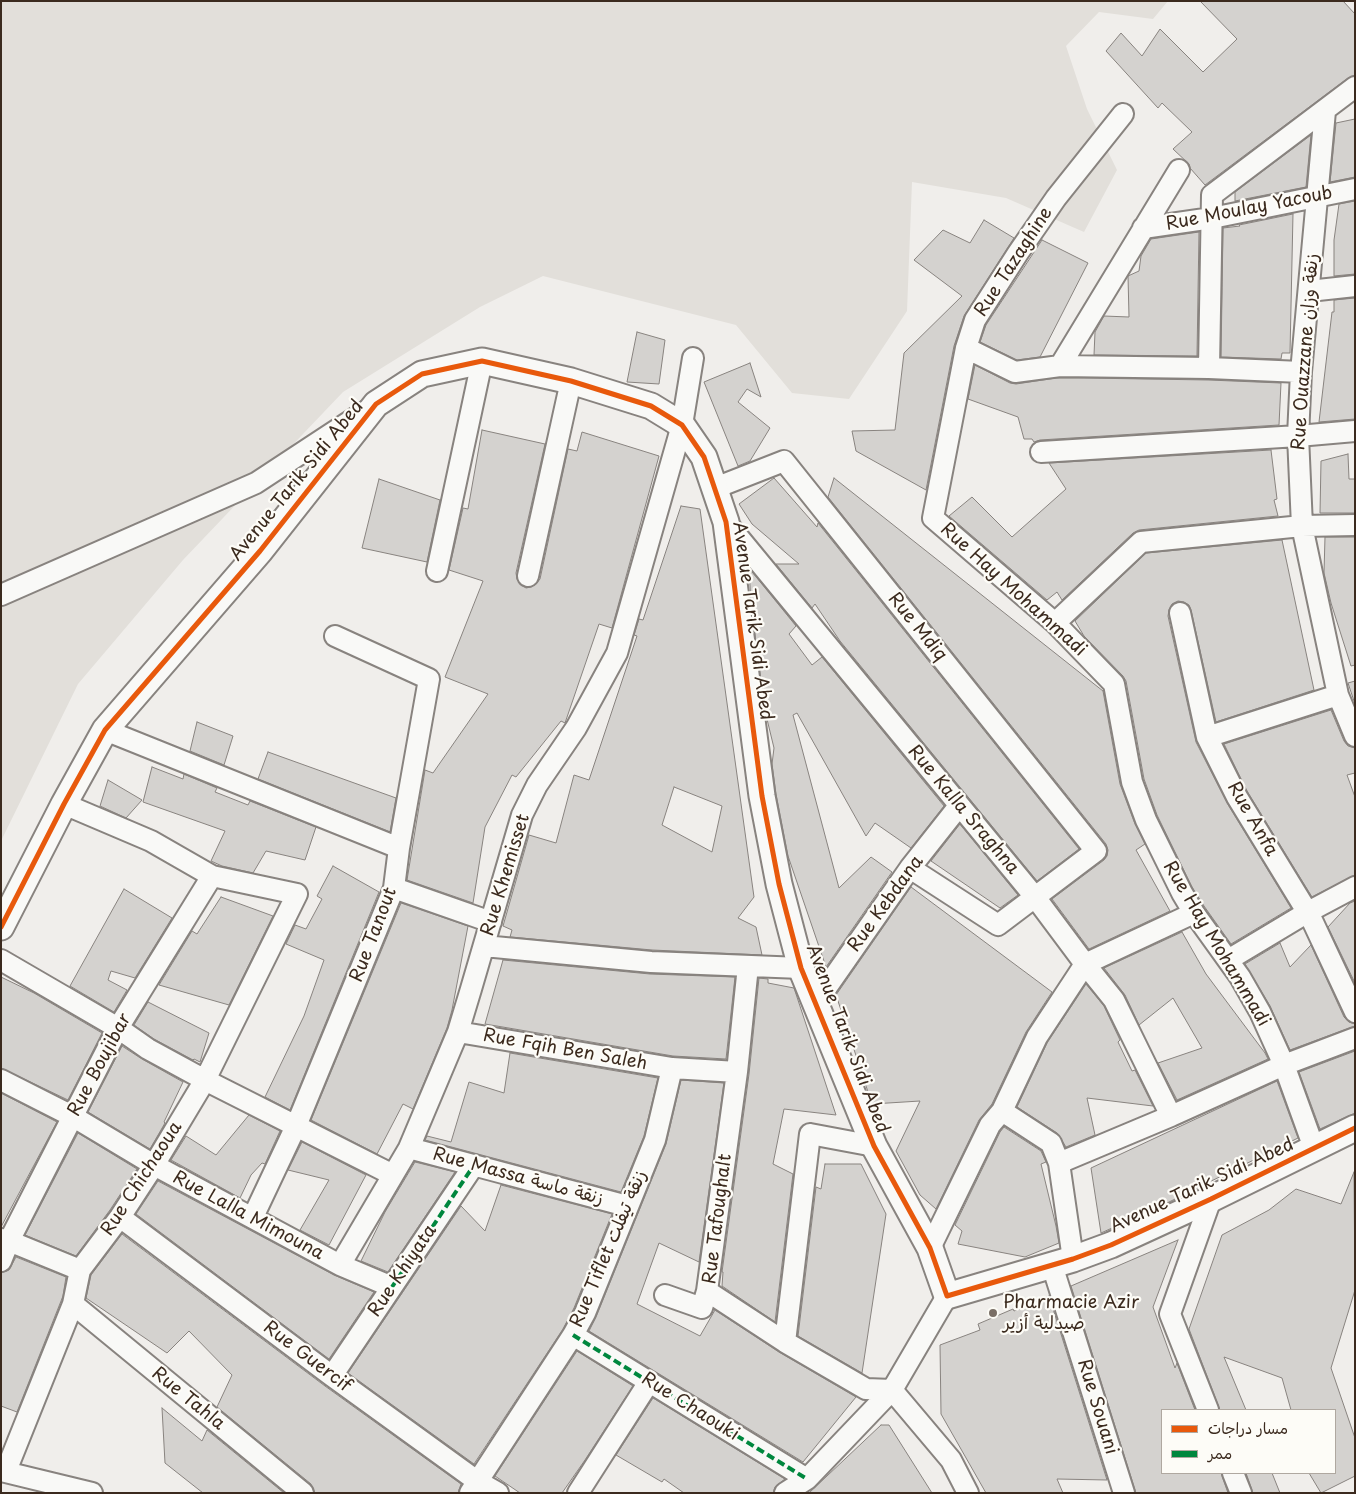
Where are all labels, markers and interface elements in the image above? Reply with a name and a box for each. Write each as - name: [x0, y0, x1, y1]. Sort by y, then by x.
- street label: Rue Moulay Yacoub: [1164, 182, 1334, 236]
- street label: Rue Tazaghine: [970, 203, 1058, 321]
- street label: Rue Ouazzane زنقة وزان: [1288, 253, 1324, 451]
- street label: Avenue Tarik Sidi Abed: [226, 396, 368, 566]
- street label: Rue Hay Mohammadi: [935, 519, 1091, 661]
- street label: Avenue Tarik Sidi Abed: [727, 520, 777, 722]
- street label: Rue Mdiq: [883, 588, 951, 666]
- street label: Rue Kalla Sraghna: [903, 741, 1023, 879]
- street label: Rue Anfa: [1222, 778, 1282, 860]
- street label: Rue Khemisset: [477, 811, 535, 939]
- street label: Rue Kebdana: [844, 851, 928, 957]
- street label: Rue Hay Mohammadi: [1158, 857, 1274, 1031]
- street label: Rue Tanout: [346, 885, 402, 985]
- street label: Avenue Tarik Sidi Abed: [801, 942, 893, 1136]
- street label: Rue Boujibar: [64, 1010, 136, 1120]
- street label: Rue Fqih Ben Saleh: [481, 1025, 649, 1075]
- street label: Rue Chichaoua: [97, 1118, 187, 1240]
- street label: Avenue Tarik Sidi Abed: [1107, 1134, 1297, 1238]
- street label: Rue Massa زنقة ماسة: [430, 1144, 606, 1210]
- street label: Rue Tafoughalt: [699, 1153, 737, 1285]
- street label: Rue Lalla Mimouna: [169, 1167, 327, 1265]
- street label: Rue Tiflet زنقة تيفلت: [566, 1167, 652, 1331]
- street label: Rue Khiyata: [364, 1221, 442, 1321]
- place label: Pharmacie Azir صيدلية أزير: [1003, 1292, 1139, 1335]
- marker: Pharmacie Azir صيدلية أزير: [987, 1307, 999, 1319]
- street label: Rue Guercif: [259, 1317, 355, 1397]
- street label: Rue Souani: [1072, 1357, 1122, 1457]
- street label: Rue Tahla: [147, 1363, 229, 1435]
- street label: Rue Chaouki: [637, 1368, 743, 1446]
- legend: [1161, 1409, 1336, 1474]
- text: مسار دراجات: [1208, 1416, 1288, 1439]
- text: ممر: [1208, 1441, 1232, 1464]

